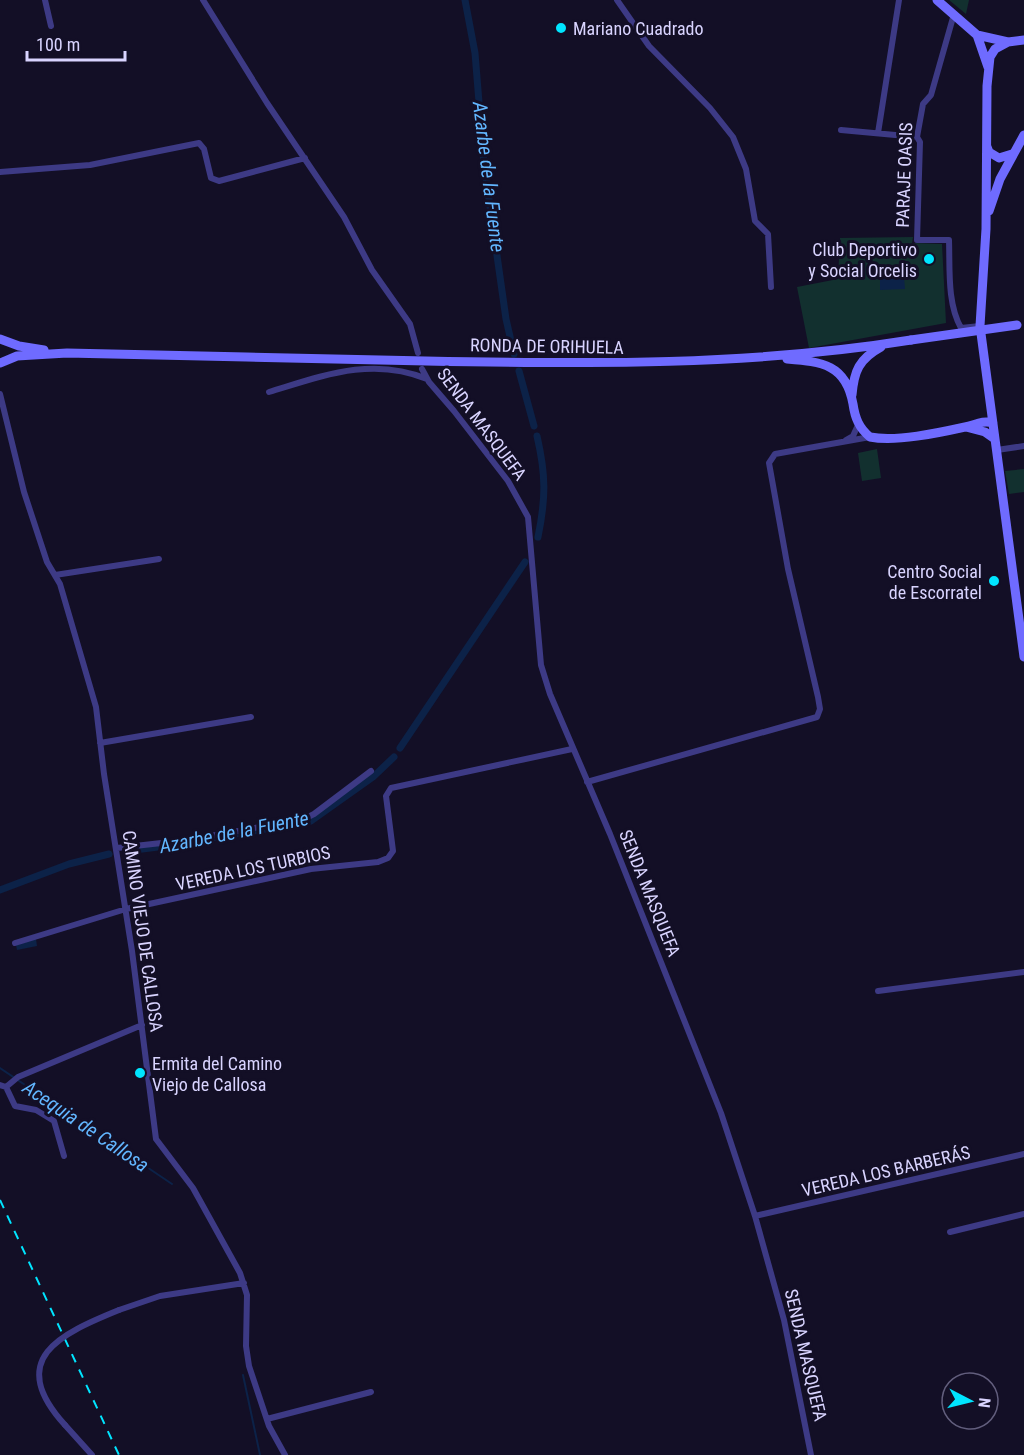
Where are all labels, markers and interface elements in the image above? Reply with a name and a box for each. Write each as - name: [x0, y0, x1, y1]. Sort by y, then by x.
- place label: Mariano Cuadrado: [573, 18, 704, 39]
- marker: Mariano Cuadrado: [554, 21, 568, 35]
- scale bar: [27, 24, 124, 62]
- text: 100 m: [36, 34, 80, 55]
- water label: Azarbe de la Fuente: [468, 99, 510, 254]
- street label: PARAJE OASIS: [892, 122, 916, 228]
- place label: Club Deportivo y Social Orcelis: [808, 239, 917, 281]
- marker: Club Deportivo y Social Orcelis: [922, 252, 936, 266]
- street label: RONDA DE ORIHUELA: [470, 334, 625, 358]
- street label: SENDA MASQUEFA: [433, 364, 531, 485]
- place label: Centro Social de Escorratel: [887, 561, 982, 603]
- marker: Centro Social de Escorratel: [987, 574, 1001, 588]
- water label: Azarbe de la Fuente: [156, 806, 311, 858]
- street label: SENDA MASQUEFA: [615, 827, 685, 960]
- street label: CAMINO VIEJO DE CALLOSA: [118, 829, 168, 1034]
- street label: VEREDA LOS TURBIOS: [174, 841, 332, 895]
- place label: Ermita del Camino Viejo de Callosa: [152, 1053, 282, 1095]
- marker: Ermita del Camino Viejo de Callosa: [133, 1066, 147, 1080]
- water label: Acequia de Callosa: [18, 1074, 154, 1177]
- street label: VEREDA LOS BARBERÁS: [800, 1141, 972, 1201]
- street label: SENDA MASQUEFA: [781, 1287, 832, 1424]
- north arrow: [940, 1371, 1000, 1431]
- text: N: [974, 1397, 994, 1409]

